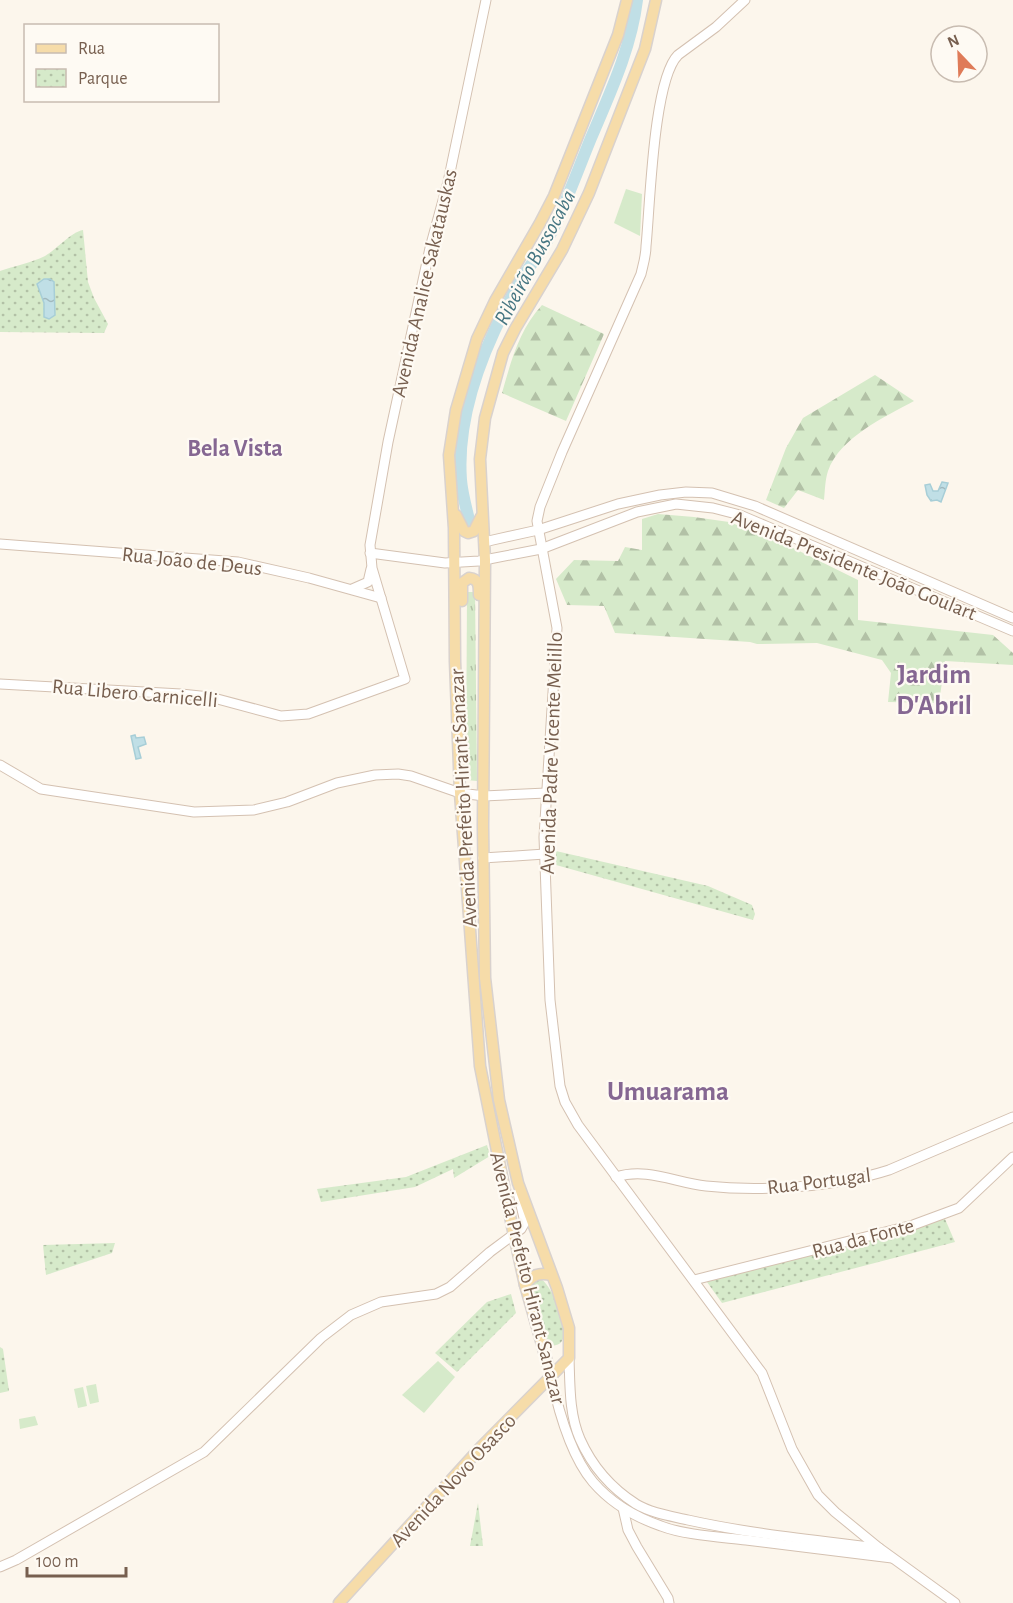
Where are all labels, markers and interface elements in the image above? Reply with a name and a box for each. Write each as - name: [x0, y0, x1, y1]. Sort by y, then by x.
- legend: [24, 24, 219, 102]
- north arrow: [929, 24, 989, 84]
- text: N: [945, 32, 962, 51]
- text: Rua: [78, 40, 105, 58]
- text: Parque: [78, 70, 127, 88]
- street label: Avenida Analice Sakatauskas: [388, 167, 461, 399]
- water label: Ribeirão Bussocaba: [490, 186, 580, 329]
- district label: Bela Vista: [187, 437, 283, 461]
- street label: Avenida Presidente João Goulart: [728, 507, 980, 624]
- street label: Rua João de Deus: [121, 544, 263, 579]
- street label: Avenida Padre Vicente Melillo: [537, 631, 566, 875]
- district label: Jardim D'Abril: [896, 661, 972, 719]
- street label: Avenida Prefeito Hirant Sanazar: [446, 668, 481, 928]
- street label: Rua Libero Carnicelli: [51, 676, 219, 711]
- district label: Umuarama: [607, 1078, 729, 1105]
- street label: Avenida Prefeito Hirant Sanazar: [486, 1150, 569, 1406]
- street label: Rua Portugal: [766, 1165, 872, 1198]
- street label: Rua da Fonte: [810, 1215, 916, 1262]
- street label: Avenida Novo Osasco: [387, 1410, 520, 1551]
- scale bar: [27, 1540, 126, 1578]
- text: 100 m: [36, 1553, 79, 1571]

